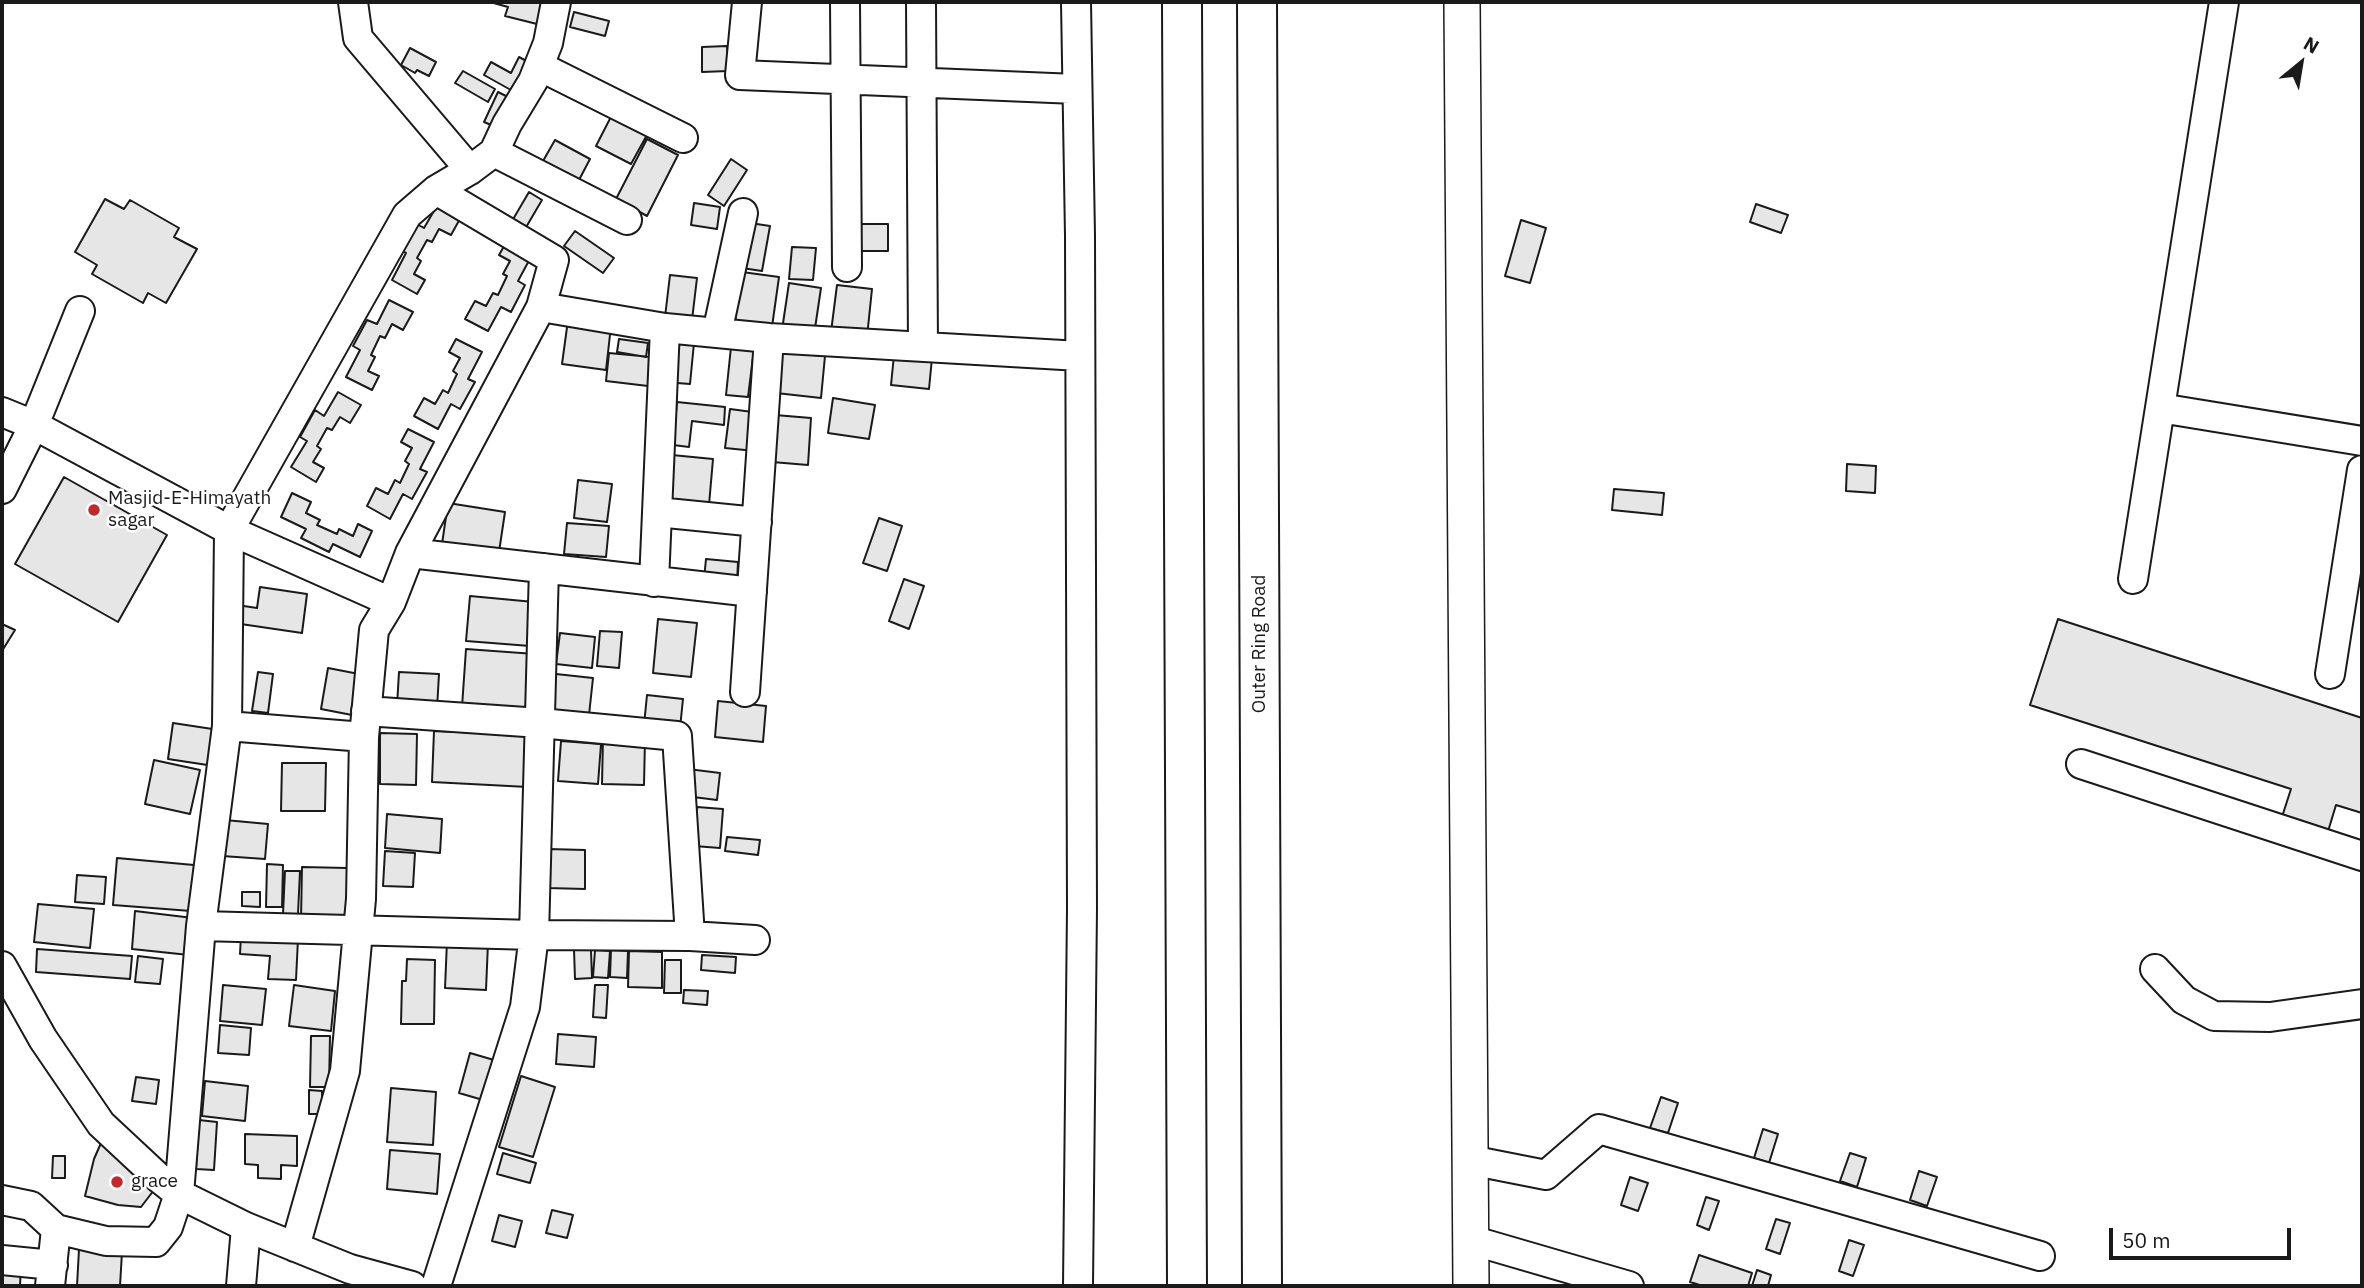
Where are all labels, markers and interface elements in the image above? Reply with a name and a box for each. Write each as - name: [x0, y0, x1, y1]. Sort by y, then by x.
- north arrow: [2266, 28, 2336, 98]
- text: N: [2300, 31, 2323, 59]
- place label: Masjid-E-Himayath sagar: [108, 488, 271, 532]
- marker: Masjid-E-Himayath sagar: [86, 502, 102, 518]
- street label: Outer Ring Road: [1249, 575, 1271, 713]
- place label: grace: [131, 1171, 178, 1193]
- marker: grace: [109, 1174, 125, 1190]
- scale bar: [2112, 1214, 2294, 1258]
- text: 50 m: [2122, 1226, 2171, 1254]

